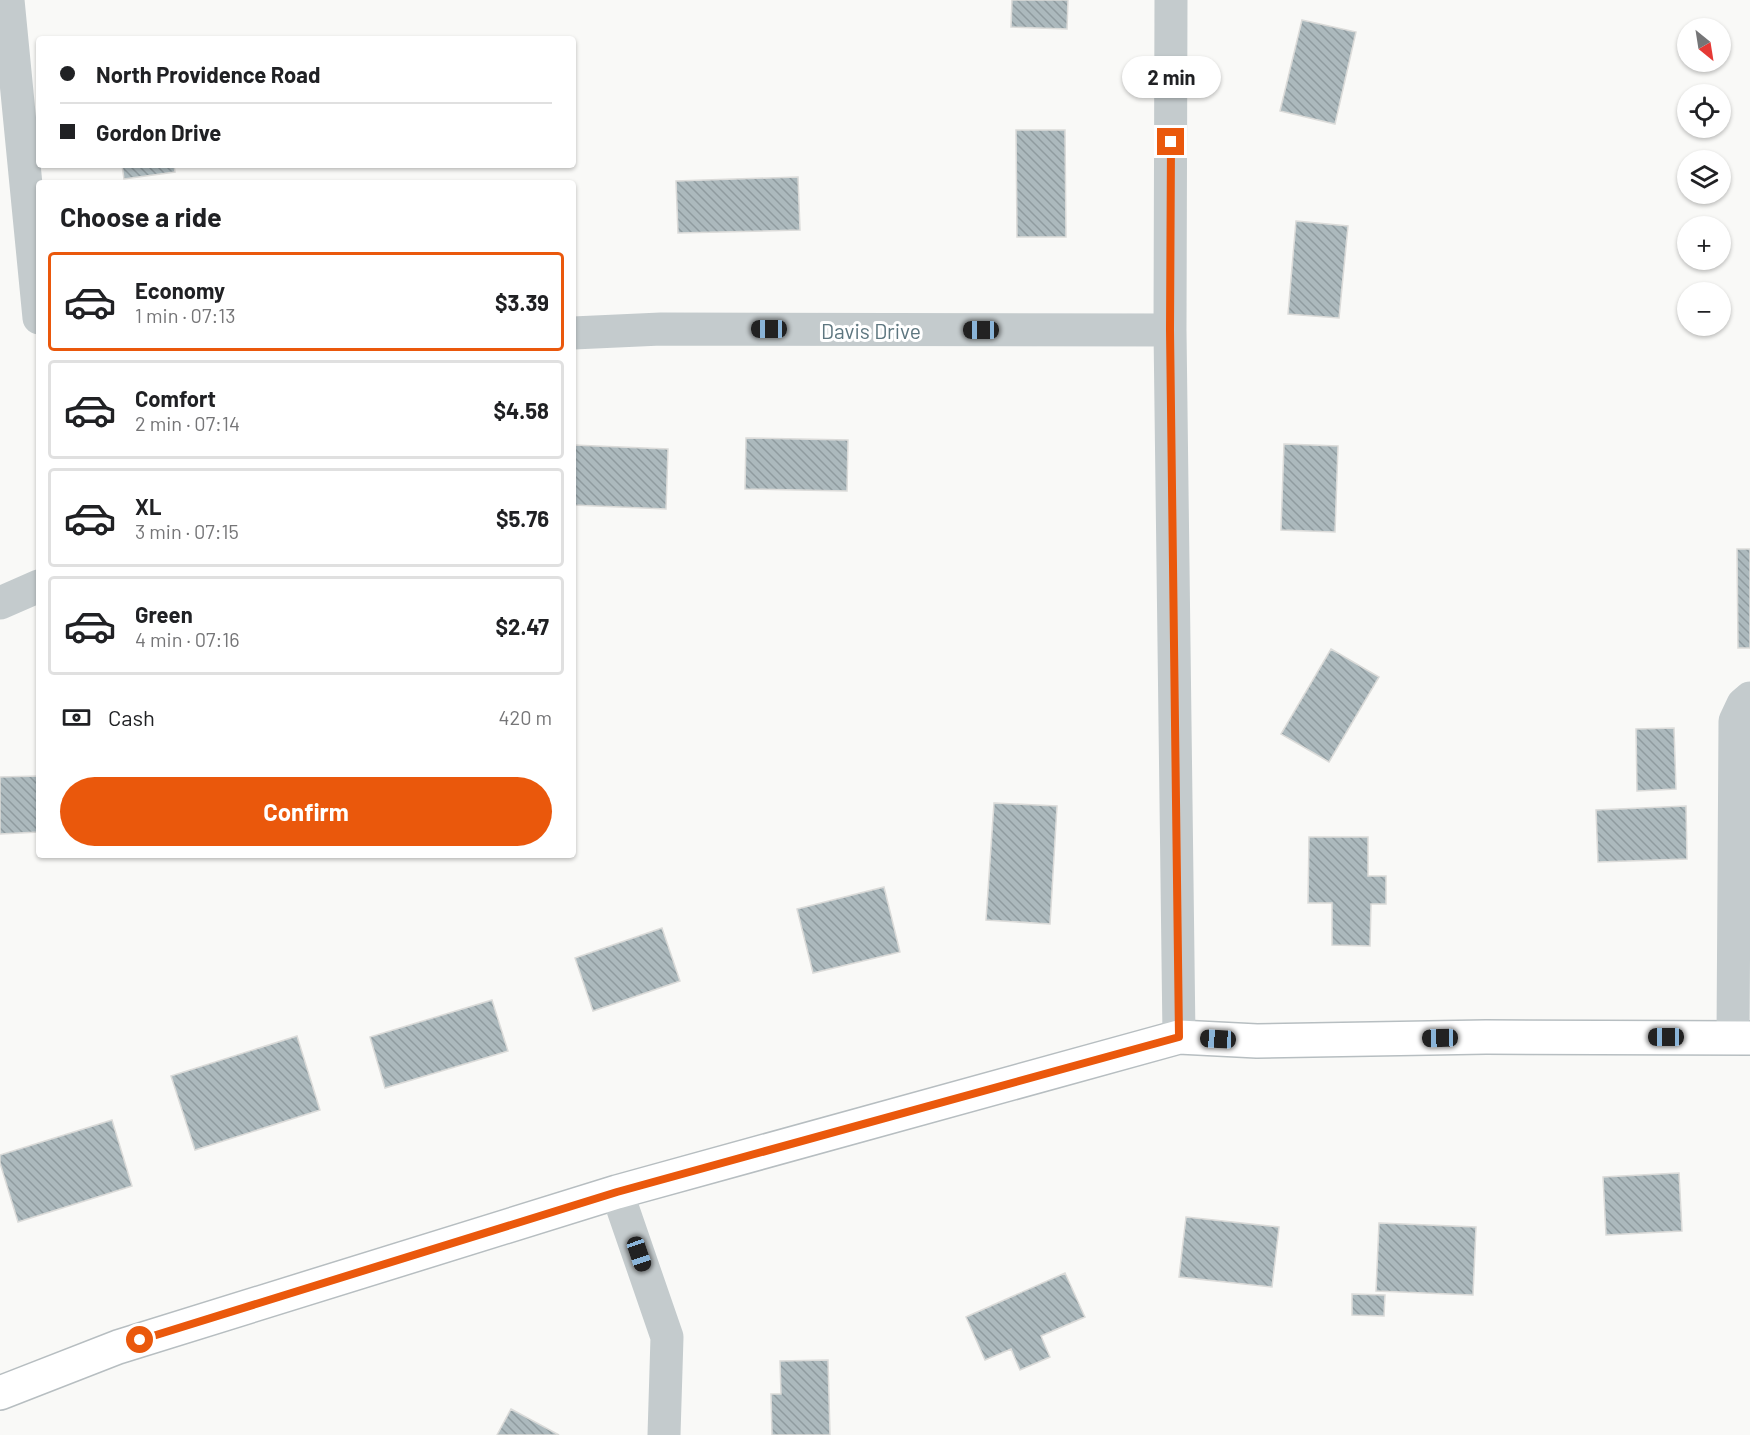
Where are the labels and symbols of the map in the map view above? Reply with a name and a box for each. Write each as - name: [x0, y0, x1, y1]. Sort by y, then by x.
- north arrow: [1677, 18, 1731, 72]
- callout: 2 min: [1122, 55, 1220, 97]
- route end: [1157, 128, 1184, 155]
- street label: Davis Drive: [821, 318, 921, 343]
- car: [751, 320, 787, 338]
- car: [963, 321, 999, 339]
- car: [1648, 1028, 1684, 1046]
- car: [1200, 1029, 1236, 1049]
- car: [1422, 1029, 1458, 1047]
- car: [625, 1234, 653, 1274]
- route start: [126, 1326, 153, 1353]

